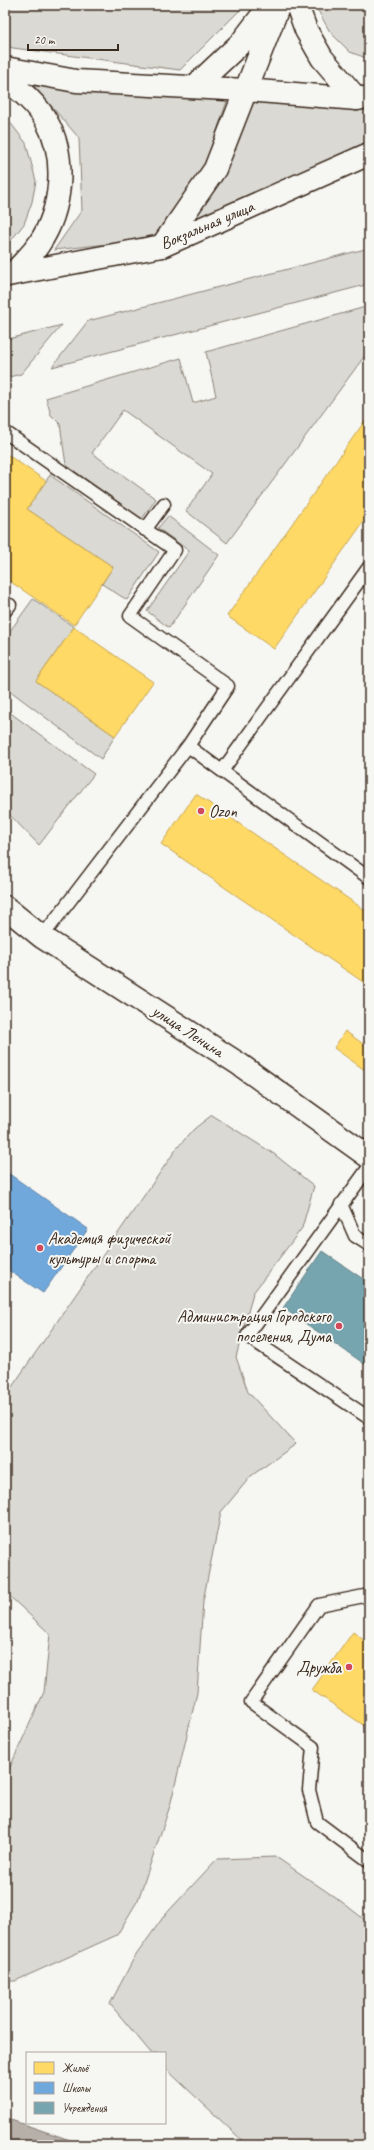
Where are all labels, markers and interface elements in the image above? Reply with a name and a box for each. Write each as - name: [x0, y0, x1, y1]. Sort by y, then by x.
- scale bar: [28, 26, 118, 52]
- text: 20 m: [34, 32, 56, 48]
- street label: Вокзальная улица: [157, 195, 259, 255]
- place label: Ozon: [209, 801, 237, 822]
- marker: Ozon: [196, 806, 206, 816]
- street label: улица Ленина: [148, 1000, 229, 1063]
- place label: Академия физической культуры и спорта: [48, 1228, 171, 1269]
- marker: Академия физической культуры и спорта: [35, 1243, 45, 1253]
- place label: Администрация Городского поселения, Дума: [177, 1306, 332, 1347]
- marker: Администрация Городского поселения, Дума: [334, 1321, 344, 1331]
- place label: Дружба: [297, 1657, 342, 1678]
- marker: Дружба: [344, 1662, 354, 1672]
- legend: [26, 2052, 166, 2124]
- text: Жильё: [62, 2060, 90, 2076]
- text: Школы: [62, 2080, 92, 2096]
- text: Учреждения: [62, 2100, 108, 2116]

